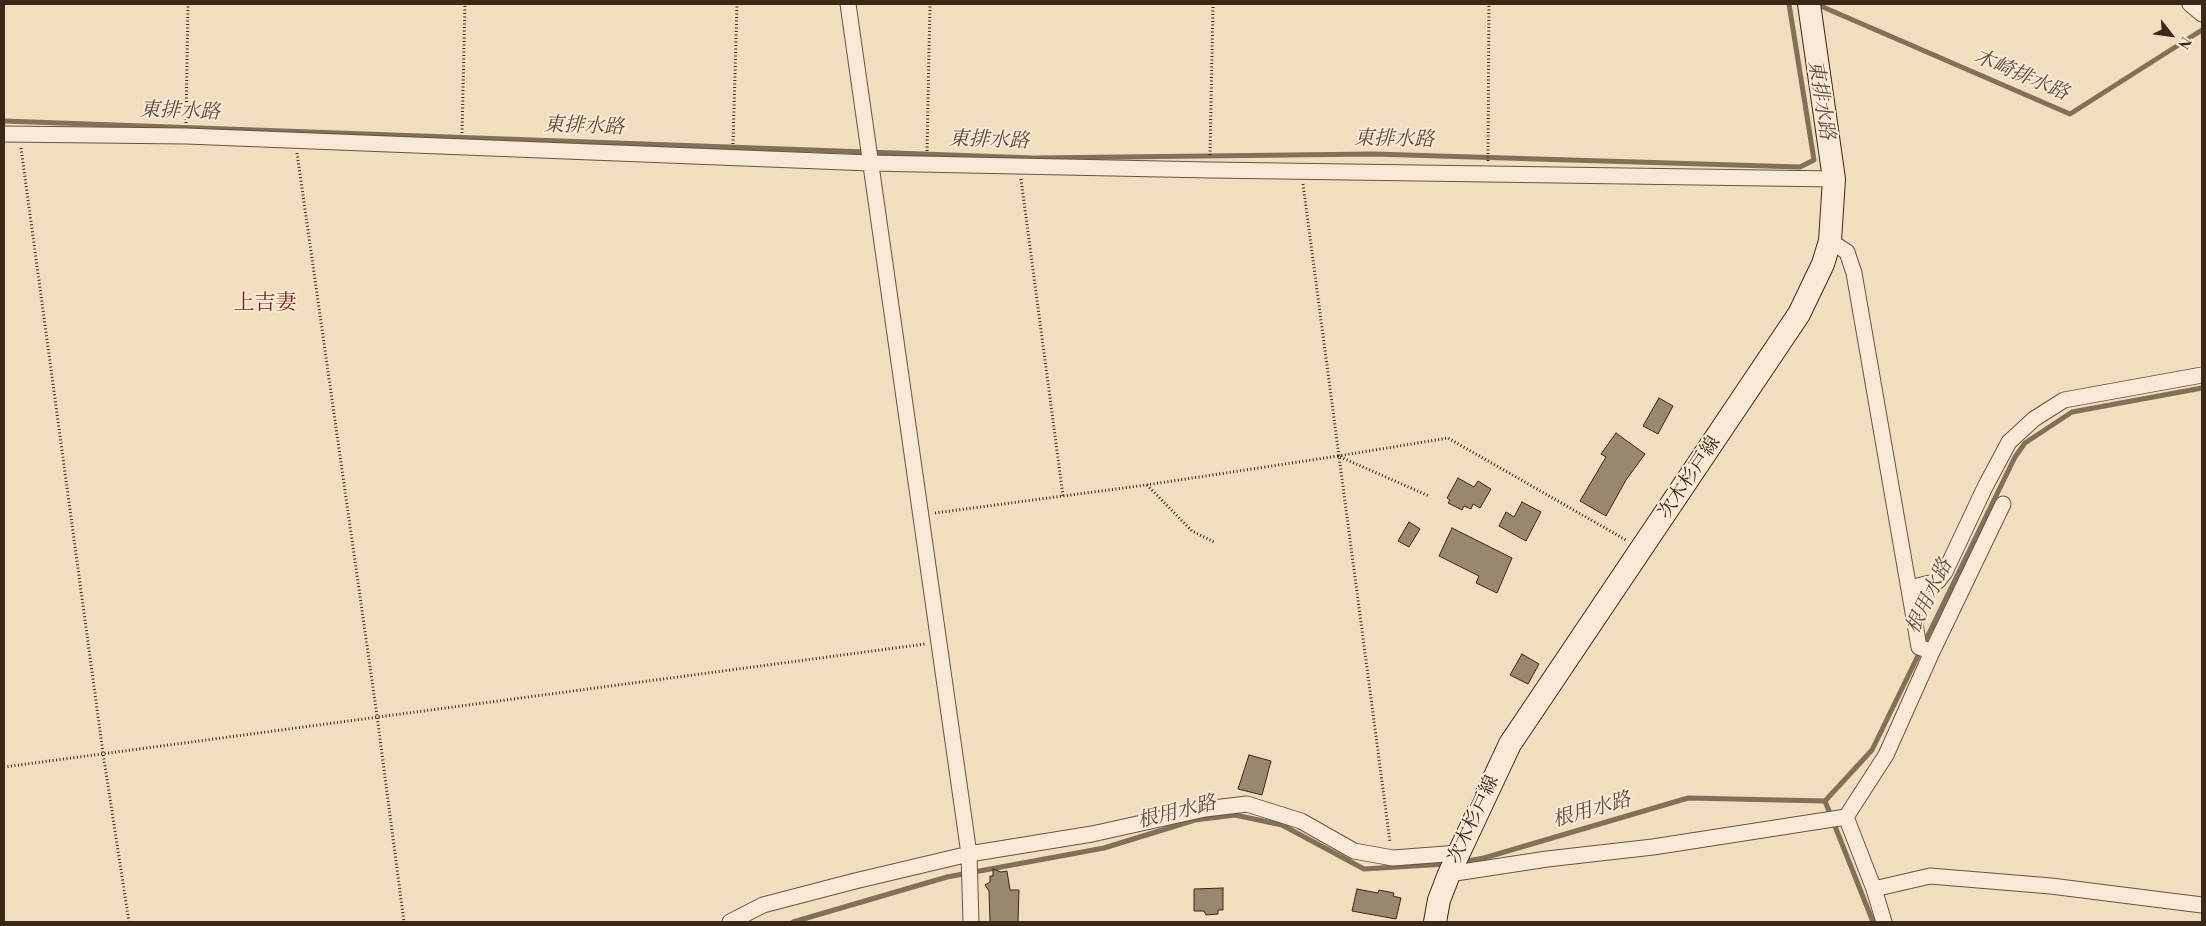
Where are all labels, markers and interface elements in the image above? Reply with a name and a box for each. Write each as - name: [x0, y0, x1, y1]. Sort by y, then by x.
- north arrow: [2146, 10, 2196, 60]
- text: N: [2173, 33, 2195, 52]
- water label: 木崎排水路: [1970, 45, 2072, 107]
- water label: 東排水路: [1802, 59, 1838, 141]
- water label: 東排水路: [140, 99, 220, 125]
- water label: 東排水路: [544, 114, 624, 140]
- water label: 東排水路: [1354, 127, 1434, 153]
- water label: 東排水路: [949, 128, 1029, 154]
- district label: 上吉妻: [234, 291, 296, 317]
- street label: 次木杉戸線: [1654, 432, 1726, 524]
- water label: 根用水路: [1902, 556, 1958, 638]
- street label: 次木杉戸線: [1444, 772, 1504, 868]
- water label: 根用水路: [1550, 788, 1634, 834]
- water label: 根用水路: [1135, 792, 1219, 834]

